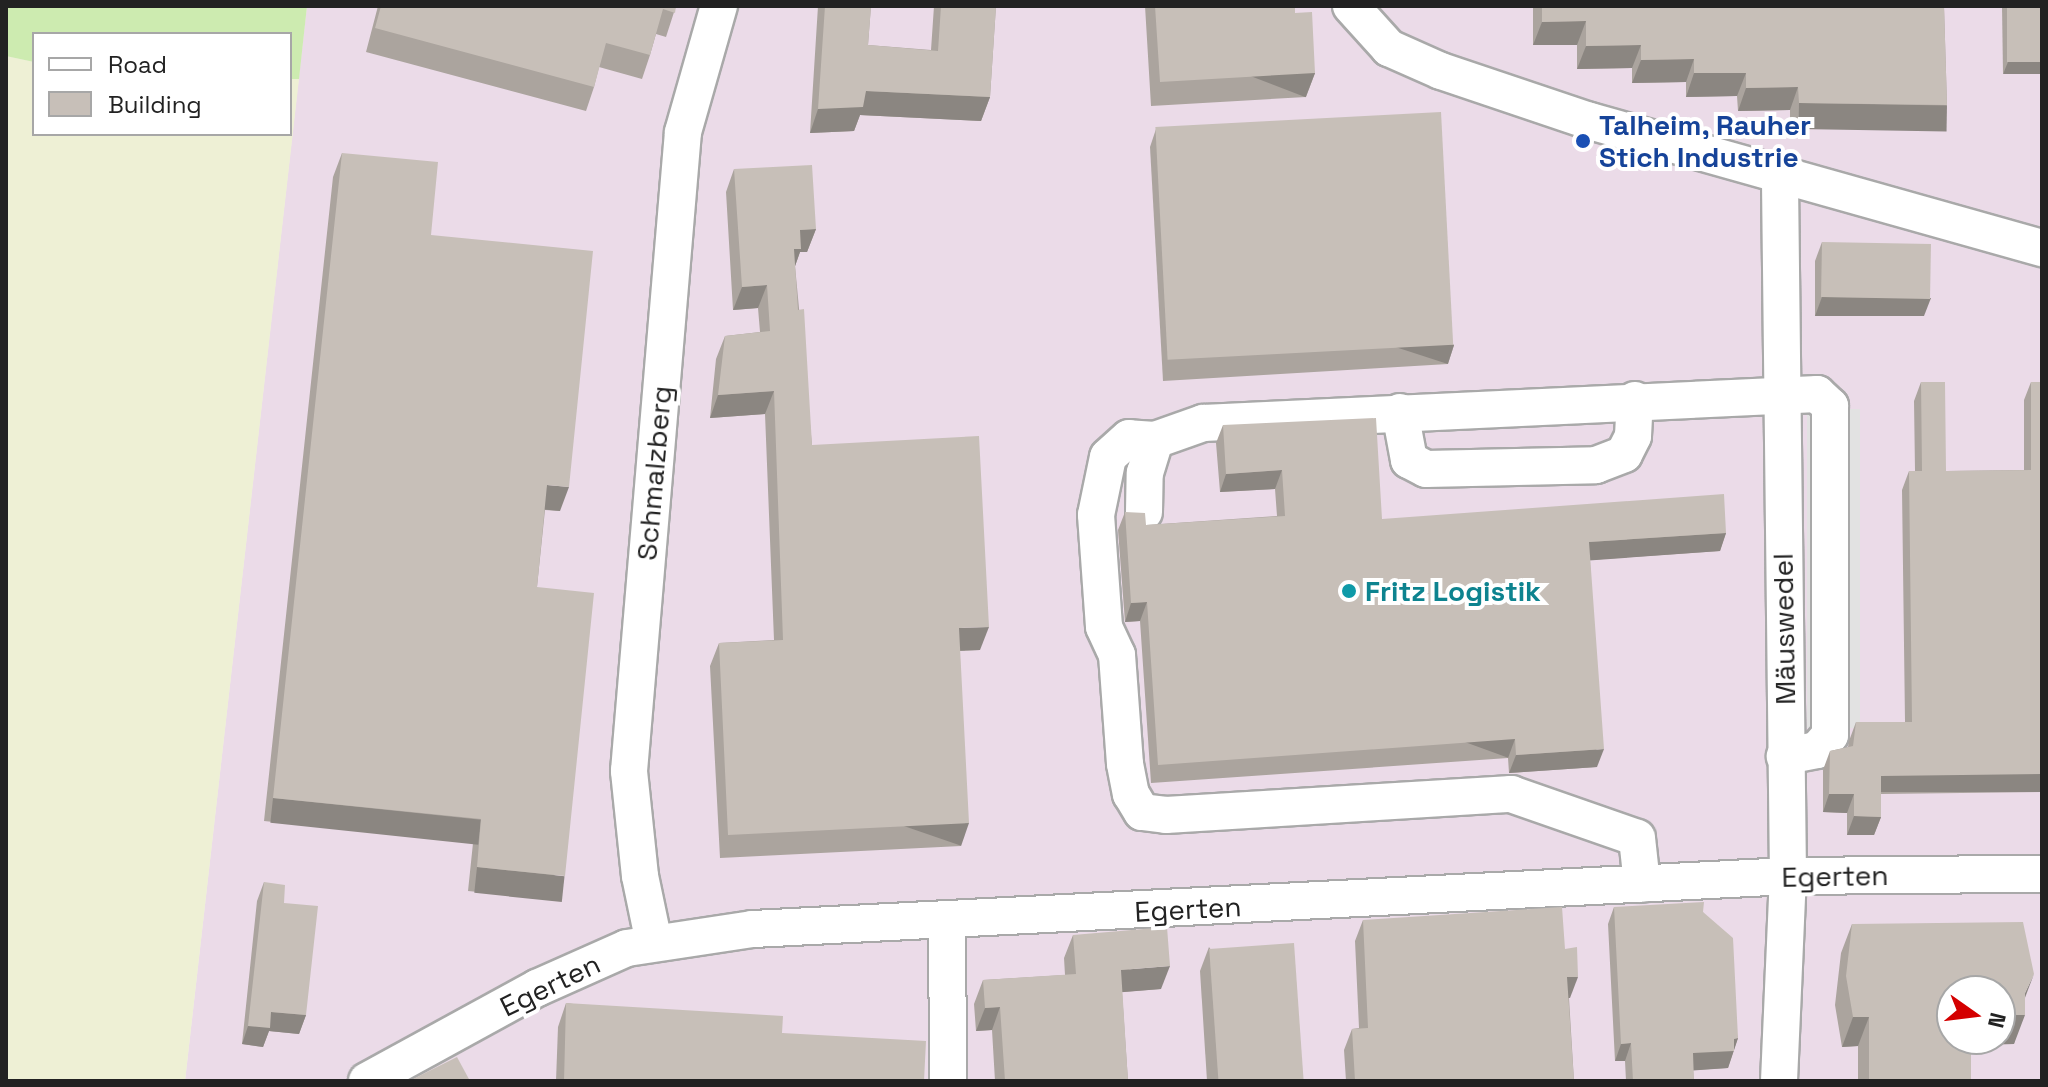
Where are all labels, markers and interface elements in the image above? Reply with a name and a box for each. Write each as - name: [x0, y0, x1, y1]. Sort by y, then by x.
- legend: [32, 32, 292, 136]
- text: Road: [108, 49, 167, 80]
- text: Building: [108, 89, 202, 120]
- place label: Talheim, Rauher Stich Industrie: [1599, 108, 1812, 174]
- marker: Talheim, Rauher Stich Industrie: [1574, 132, 1592, 150]
- street label: Schmalzberg: [630, 384, 678, 562]
- street label: Mäuswedel: [1766, 553, 1802, 705]
- place label: Fritz Logistik: [1365, 574, 1541, 608]
- marker: Fritz Logistik: [1340, 582, 1358, 600]
- street label: Egerten: [1781, 858, 1889, 894]
- street label: Egerten: [1134, 889, 1242, 929]
- street label: Egerten: [495, 946, 605, 1024]
- north arrow: [1936, 975, 2016, 1055]
- text: N: [1982, 1010, 2013, 1031]

